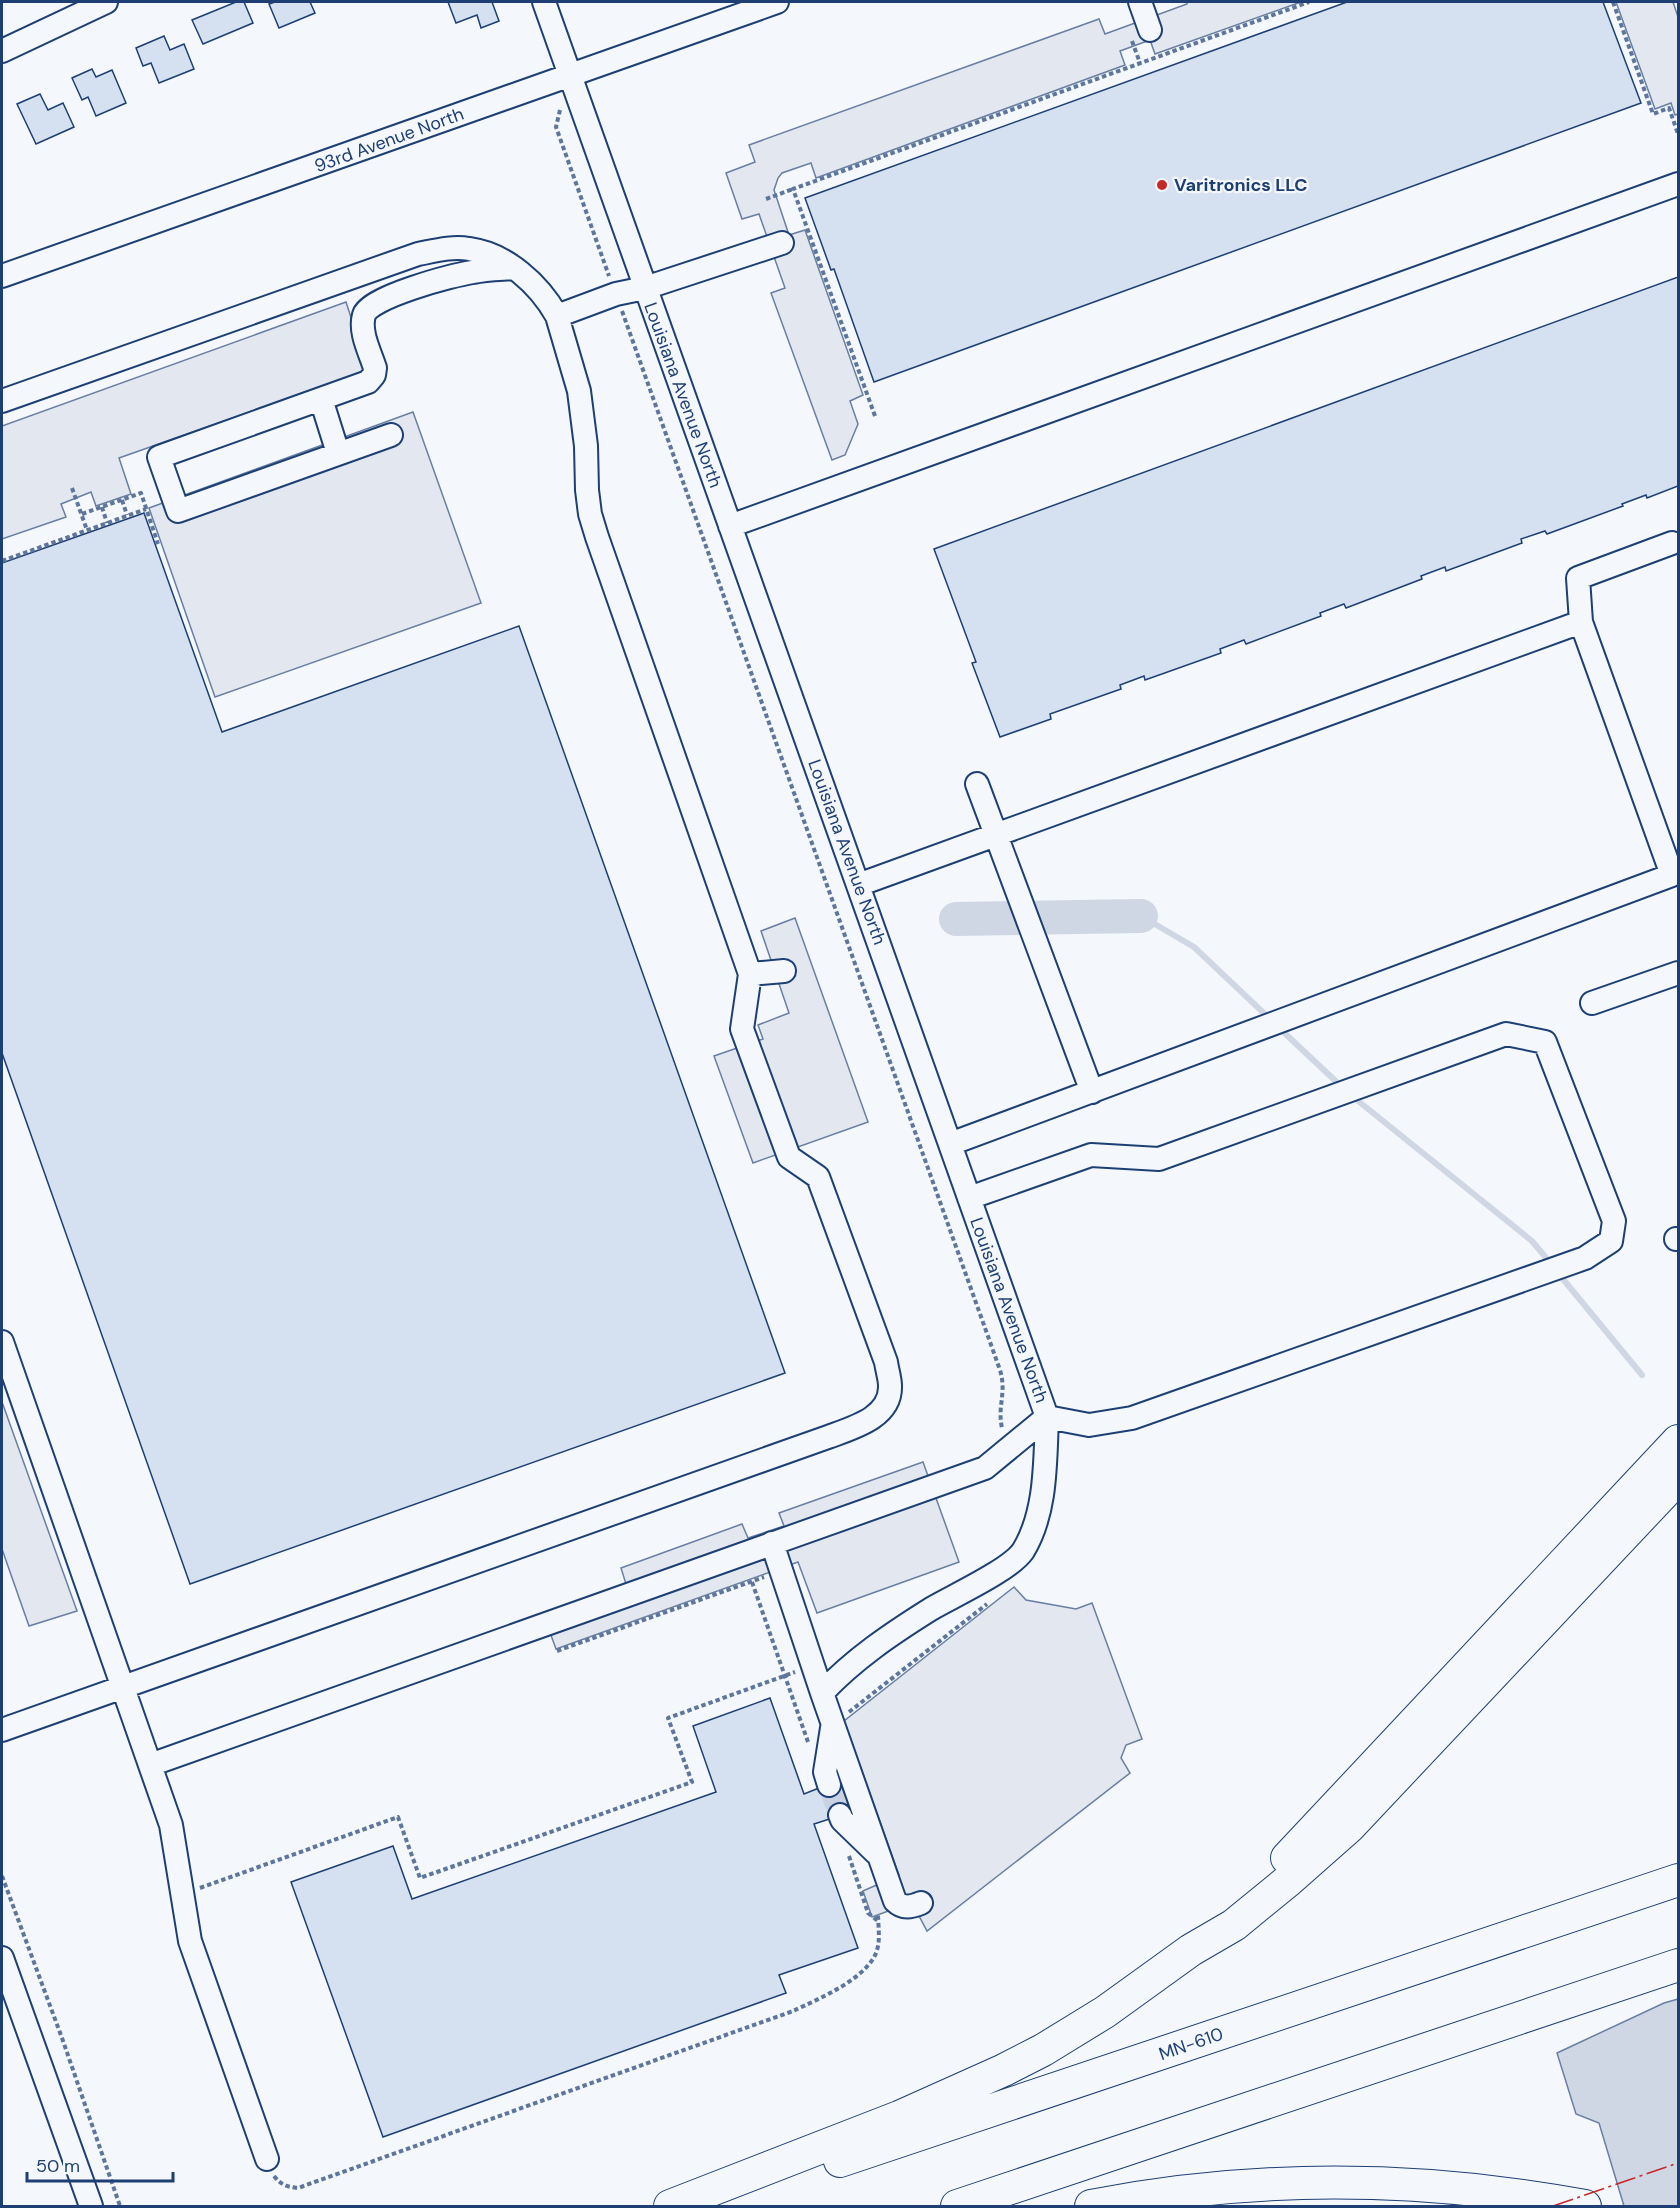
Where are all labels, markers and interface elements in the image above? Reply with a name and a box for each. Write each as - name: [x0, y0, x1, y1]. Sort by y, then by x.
- street label: 93rd Avenue North: [311, 102, 467, 178]
- place label: Varitronics LLC: [1174, 173, 1307, 197]
- marker: Varitronics LLC: [1155, 178, 1169, 192]
- street label: Louisiana Avenue North: [638, 299, 728, 491]
- street label: Louisiana Avenue North: [802, 756, 892, 948]
- street label: Louisiana Avenue North: [964, 1214, 1054, 1406]
- street label: MN-610: [1156, 2022, 1226, 2066]
- scale bar: [27, 2145, 172, 2183]
- text: 50 m: [36, 2154, 80, 2178]

